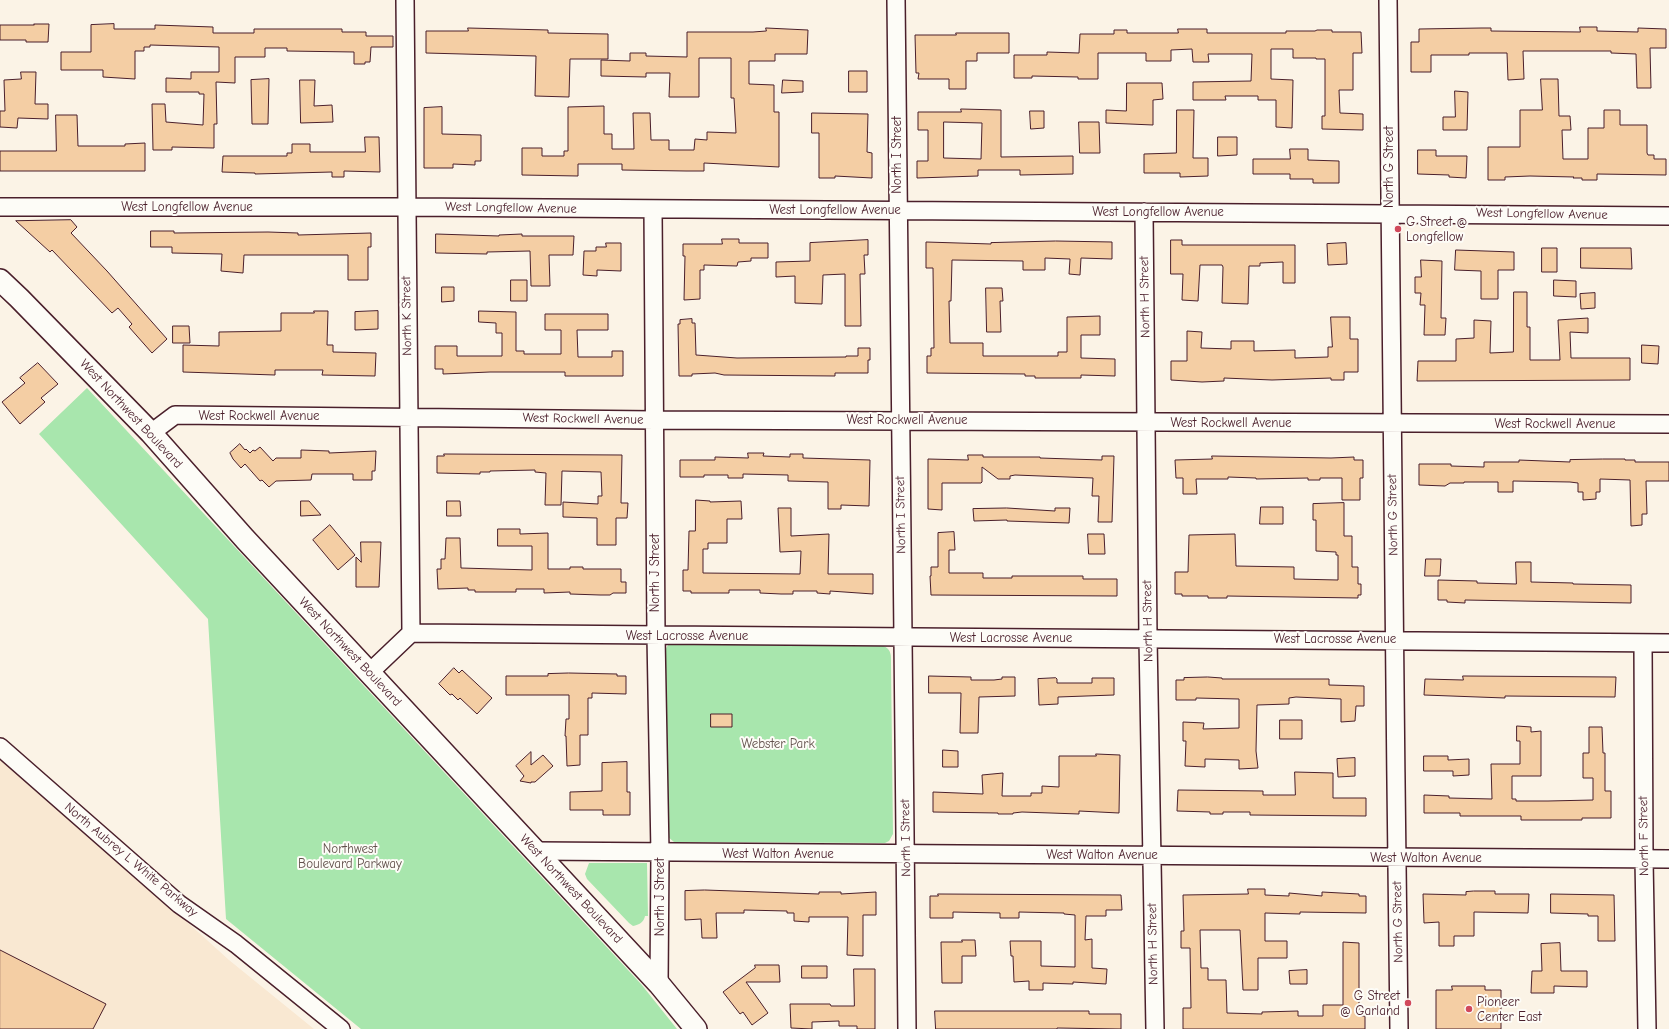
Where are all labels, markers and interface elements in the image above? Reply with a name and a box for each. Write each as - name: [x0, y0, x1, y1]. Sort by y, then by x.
- street label: North I Street: [889, 116, 905, 194]
- street label: North G Street: [1381, 126, 1397, 208]
- street label: West Longfellow Avenue: [121, 199, 253, 215]
- street label: West Longfellow Avenue: [445, 199, 577, 217]
- street label: West Longfellow Avenue: [769, 202, 901, 218]
- street label: West Longfellow Avenue: [1092, 204, 1224, 220]
- street label: West Longfellow Avenue: [1476, 205, 1608, 223]
- place label: G Street @ Longfellow: [1406, 214, 1467, 245]
- marker: G Street @ Longfellow: [1393, 224, 1403, 234]
- street label: North H Street: [1136, 256, 1154, 338]
- street label: North K Street: [399, 276, 415, 356]
- street label: West Northwest Boulevard: [76, 356, 186, 472]
- street label: West Rockwell Avenue: [198, 408, 320, 424]
- street label: West Rockwell Avenue: [522, 410, 644, 428]
- street label: West Rockwell Avenue: [846, 412, 968, 428]
- street label: West Rockwell Avenue: [1170, 415, 1292, 431]
- street label: West Rockwell Avenue: [1494, 416, 1616, 432]
- street label: North G Street: [1384, 474, 1402, 556]
- street label: North I Street: [893, 476, 909, 554]
- street label: North J Street: [647, 534, 663, 612]
- street label: North H Street: [1139, 580, 1157, 662]
- street label: West Northwest Boulevard: [295, 594, 405, 710]
- street label: West Lacrosse Avenue: [626, 628, 748, 644]
- street label: West Lacrosse Avenue: [950, 630, 1072, 646]
- street label: West Lacrosse Avenue: [1274, 631, 1396, 647]
- park label: Webster Park: [741, 736, 815, 752]
- street label: North F Street: [1636, 796, 1652, 876]
- street label: North I Street: [898, 799, 914, 877]
- street label: North Aubrey L White Parkway: [61, 800, 201, 920]
- street label: West Northwest Boulevard: [516, 831, 626, 947]
- park label: Northwest Boulevard Parkway: [298, 841, 402, 872]
- street label: West Walton Avenue: [722, 846, 834, 862]
- street label: West Walton Avenue: [1046, 847, 1158, 863]
- street label: West Walton Avenue: [1370, 850, 1482, 866]
- street label: North J Street: [652, 858, 668, 936]
- street label: North G Street: [1389, 881, 1407, 963]
- street label: North H Street: [1144, 903, 1162, 985]
- place label: G Street @ Garland: [1340, 988, 1400, 1019]
- place label: Pioneer Center East: [1477, 994, 1542, 1025]
- marker: G Street @ Garland: [1403, 998, 1413, 1008]
- marker: Pioneer Center East: [1464, 1004, 1474, 1014]

